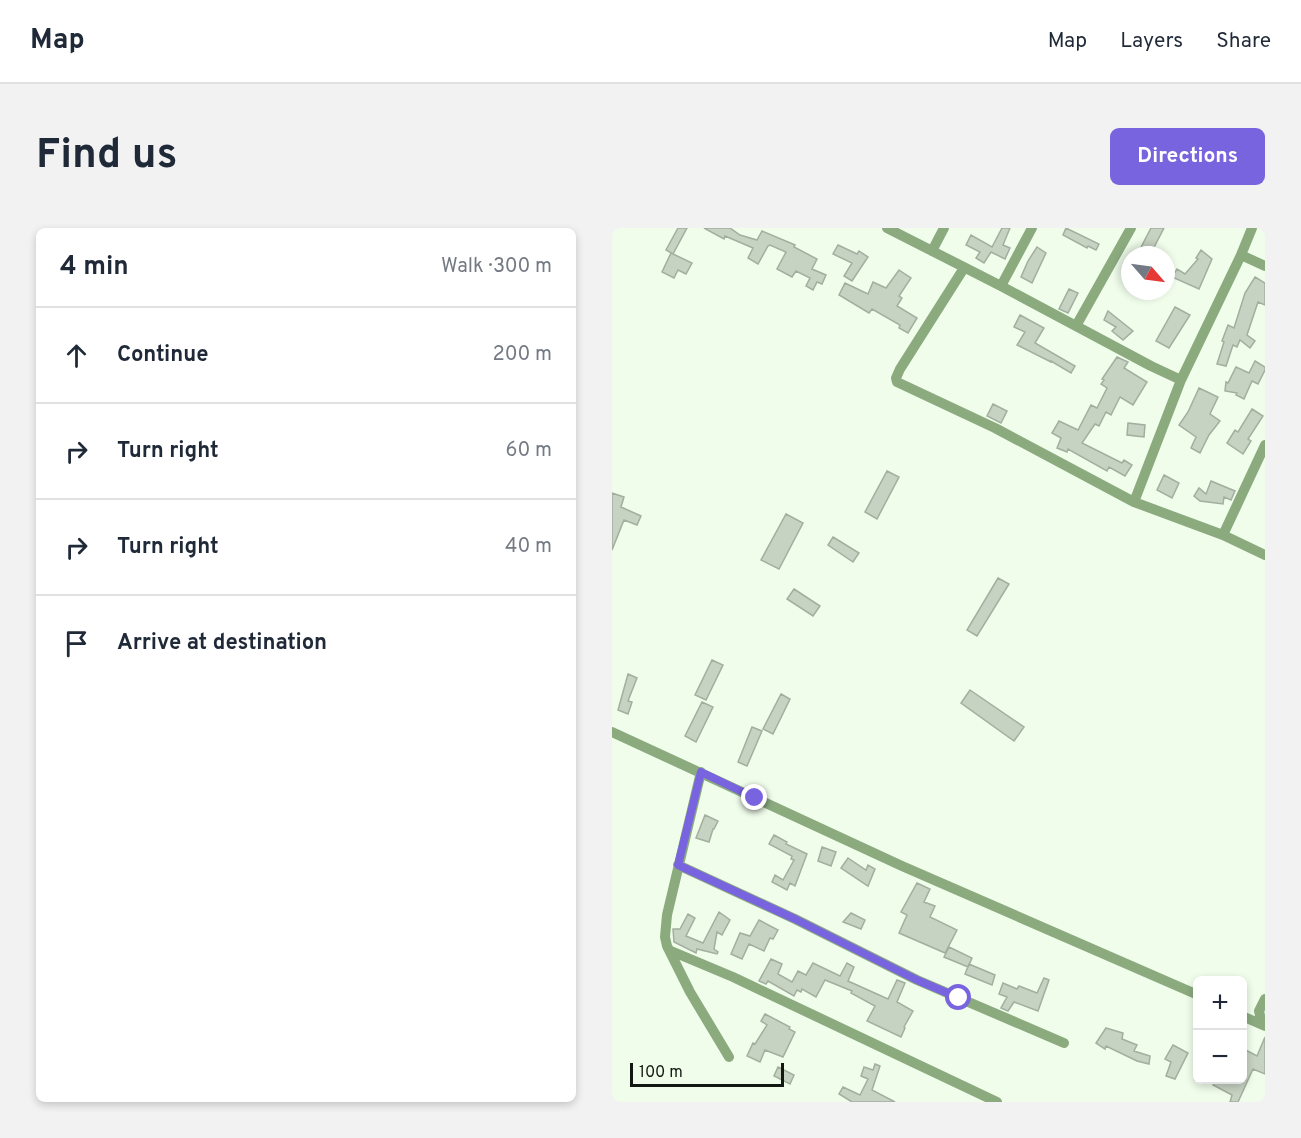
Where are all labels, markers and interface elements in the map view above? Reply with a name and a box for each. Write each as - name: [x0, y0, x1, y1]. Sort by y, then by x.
- text: Map: [30, 23, 85, 59]
- text: Map: [1048, 28, 1087, 55]
- text: Layers: [1120, 28, 1183, 55]
- text: Share: [1216, 28, 1271, 55]
- button: Directions: [1110, 128, 1265, 185]
- text: Find us: [36, 130, 177, 183]
- north arrow: [1121, 246, 1175, 300]
- text: 4 min: [60, 251, 129, 284]
- text: Walk · 300 m: [441, 254, 552, 280]
- icon: ahead: [60, 339, 93, 372]
- text: Continue: [117, 342, 208, 369]
- text: 200 m: [493, 342, 552, 368]
- icon: right: [60, 435, 93, 468]
- text: Turn right: [117, 438, 219, 465]
- text: 60 m: [506, 438, 552, 464]
- icon: right: [60, 531, 93, 564]
- text: Turn right: [117, 534, 219, 561]
- text: 40 m: [505, 534, 552, 560]
- icon: arrive: [60, 627, 93, 660]
- text: Arrive at destination: [117, 630, 327, 657]
- route end: [741, 784, 767, 810]
- map controls: [1193, 976, 1247, 1084]
- button: +: [1193, 976, 1247, 1030]
- route start: [945, 984, 971, 1010]
- button: −: [1193, 1030, 1247, 1084]
- scale bar: [630, 1060, 784, 1088]
- text: 100 m: [639, 1063, 683, 1083]

